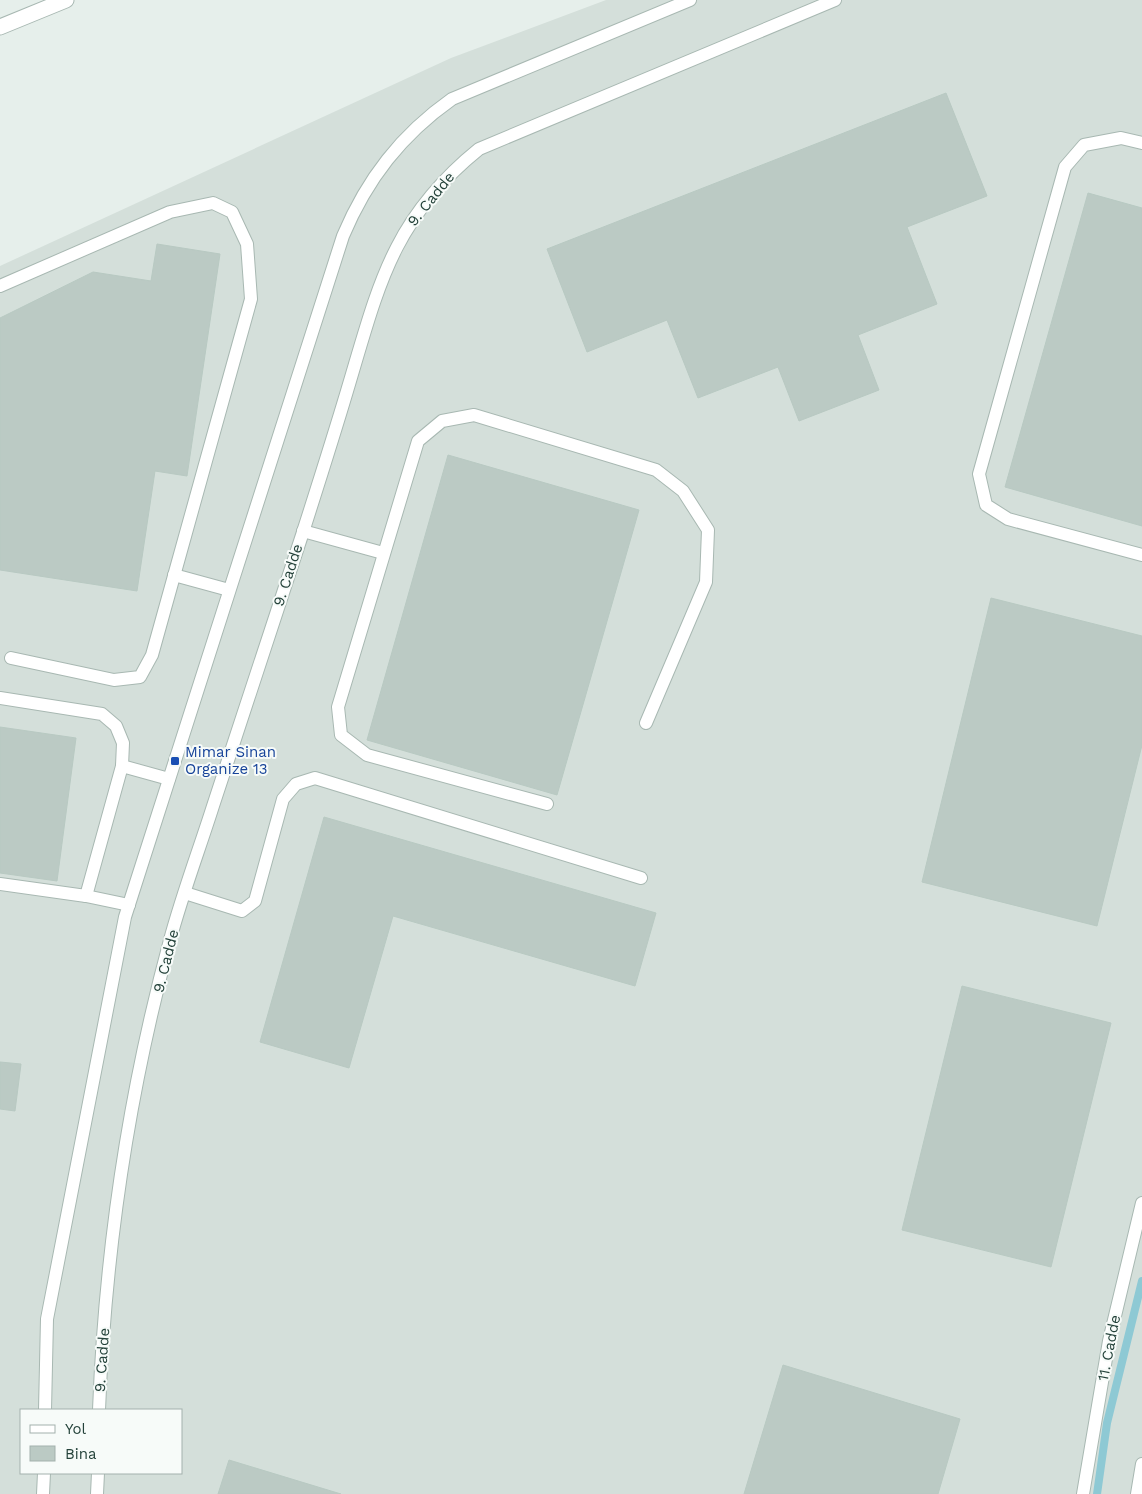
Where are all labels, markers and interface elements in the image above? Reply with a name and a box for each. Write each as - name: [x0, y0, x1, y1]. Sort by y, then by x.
- street label: 9. Cadde: [404, 168, 458, 230]
- street label: 9. Cadde: [269, 542, 307, 608]
- place label: Mimar Sinan Organize 13: [185, 743, 276, 778]
- marker: Mimar Sinan Organize 13: [169, 755, 181, 767]
- street label: 9. Cadde: [149, 928, 183, 994]
- street label: 11. Cadde: [1094, 1313, 1124, 1383]
- street label: 9. Cadde: [91, 1327, 113, 1393]
- legend: [20, 1409, 182, 1474]
- text: Yol: [65, 1420, 87, 1438]
- text: Bina: [65, 1445, 97, 1463]

